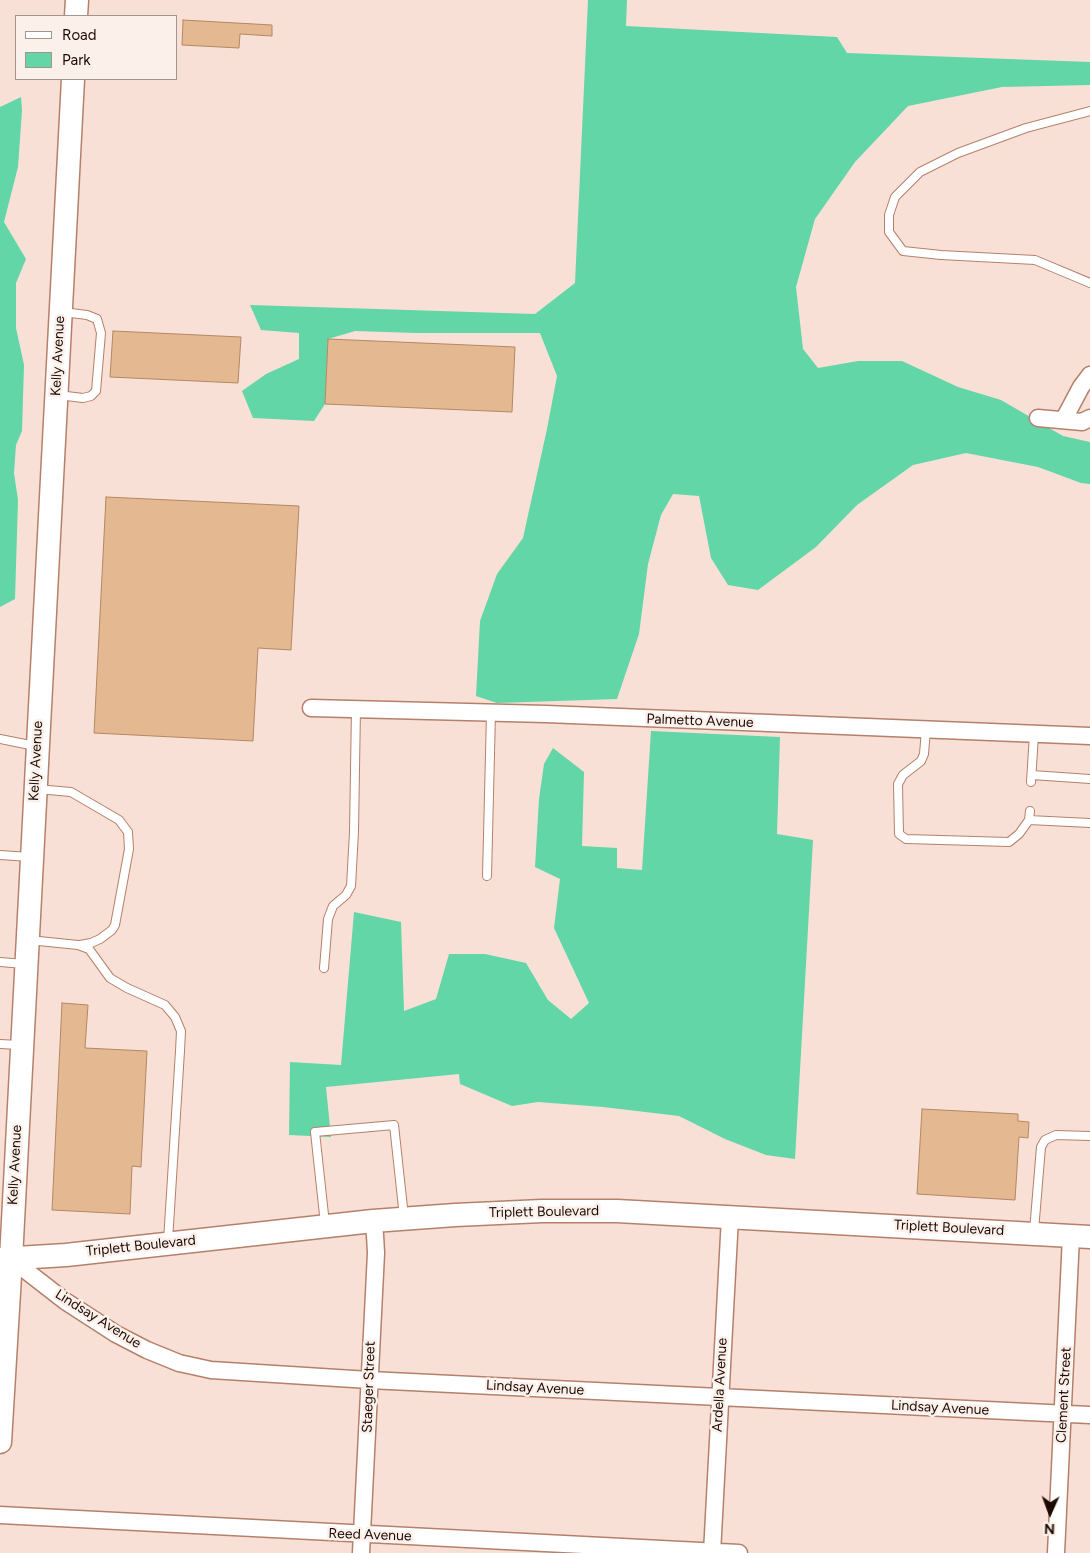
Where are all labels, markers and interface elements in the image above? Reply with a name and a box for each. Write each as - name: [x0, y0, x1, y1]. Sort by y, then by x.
- legend: [15, 15, 178, 80]
- text: Road: [62, 26, 97, 44]
- text: Park: [62, 51, 91, 69]
- street label: Kelly Avenue: [48, 315, 68, 397]
- street label: Palmetto Avenue: [646, 711, 754, 731]
- street label: Kelly Avenue: [26, 720, 46, 802]
- street label: Kelly Avenue: [5, 1124, 25, 1206]
- street label: Triplett Boulevard: [489, 1203, 599, 1221]
- street label: Triplett Boulevard: [893, 1217, 1005, 1239]
- street label: Triplett Boulevard: [85, 1232, 197, 1260]
- street label: Lindsay Avenue: [52, 1286, 144, 1352]
- street label: Ardella Avenue: [709, 1338, 731, 1432]
- street label: Staeger Street: [359, 1341, 379, 1433]
- street label: Clement Street: [1053, 1347, 1075, 1443]
- street label: Lindsay Avenue: [485, 1377, 585, 1399]
- street label: Lindsay Avenue: [890, 1397, 990, 1419]
- north arrow: [1025, 1488, 1075, 1538]
- text: N: [1044, 1520, 1055, 1537]
- street label: Reed Avenue: [328, 1525, 412, 1545]

